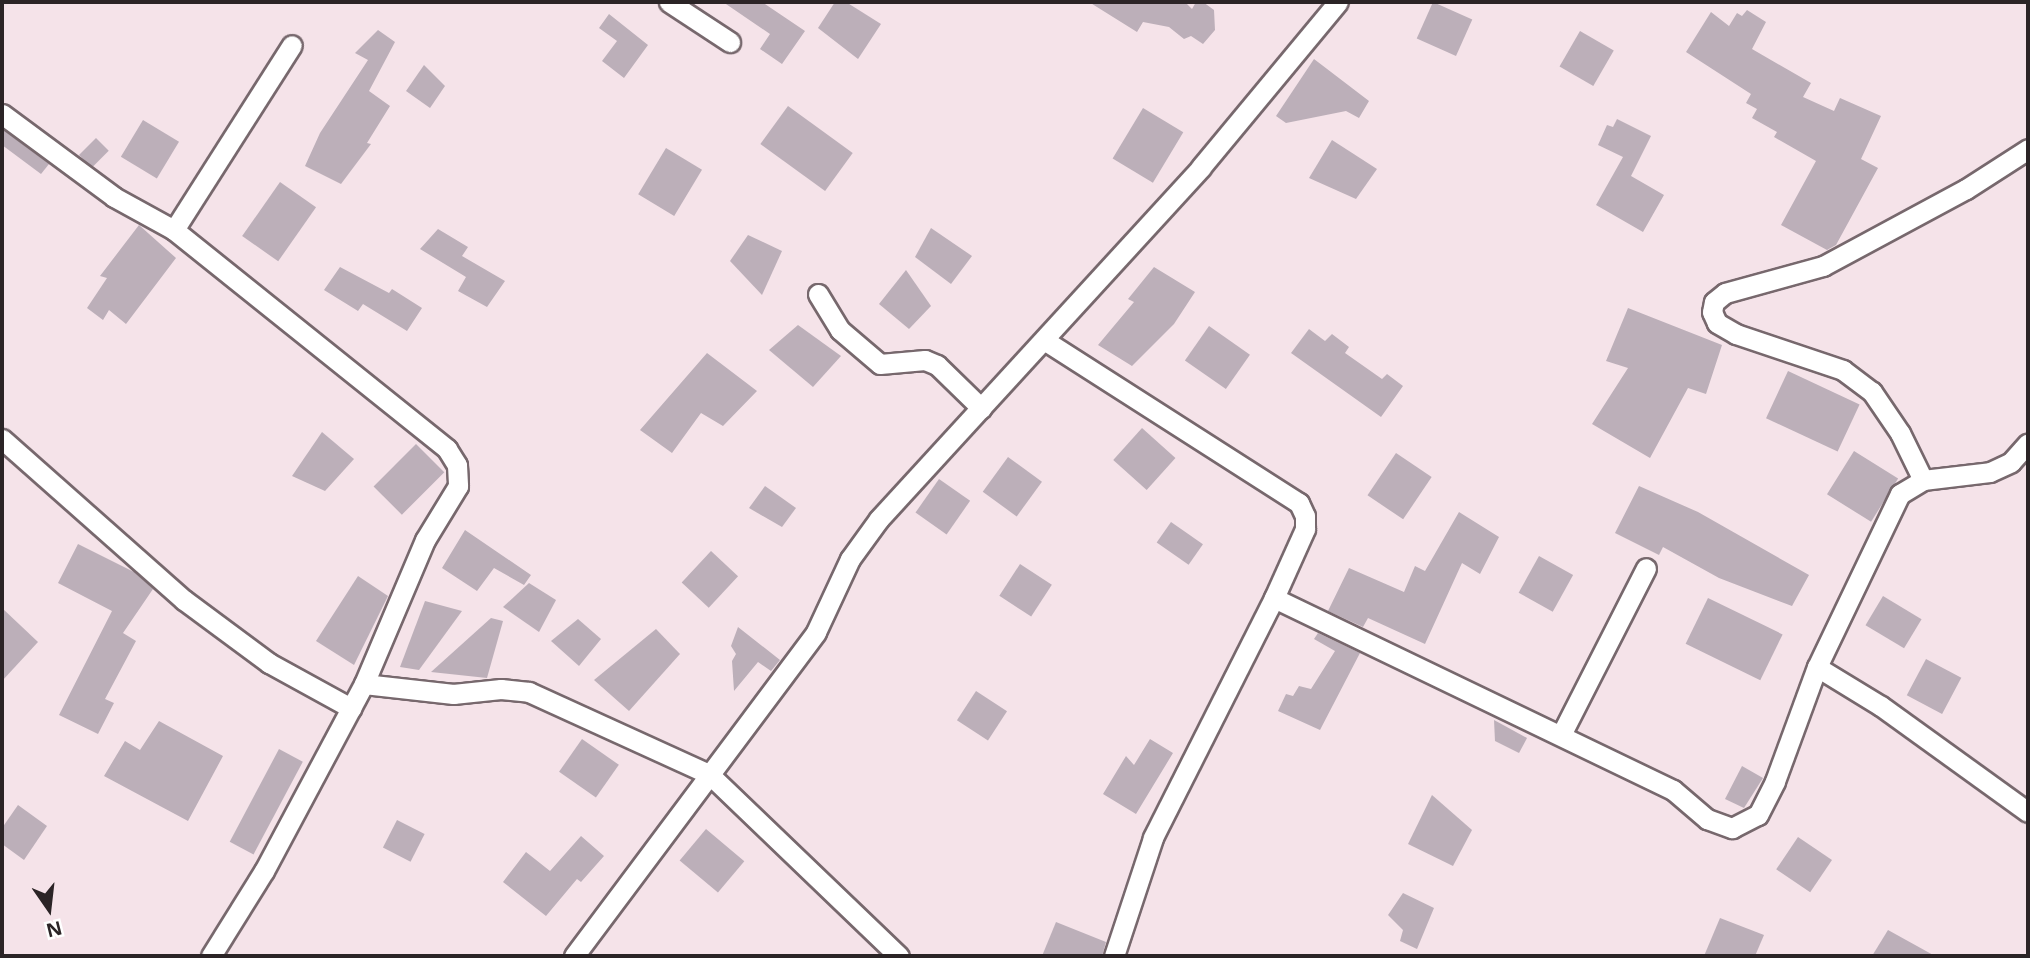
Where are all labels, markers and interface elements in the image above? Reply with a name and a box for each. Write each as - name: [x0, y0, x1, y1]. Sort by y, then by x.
- north arrow: [14, 874, 84, 944]
- text: N: [43, 915, 65, 944]

